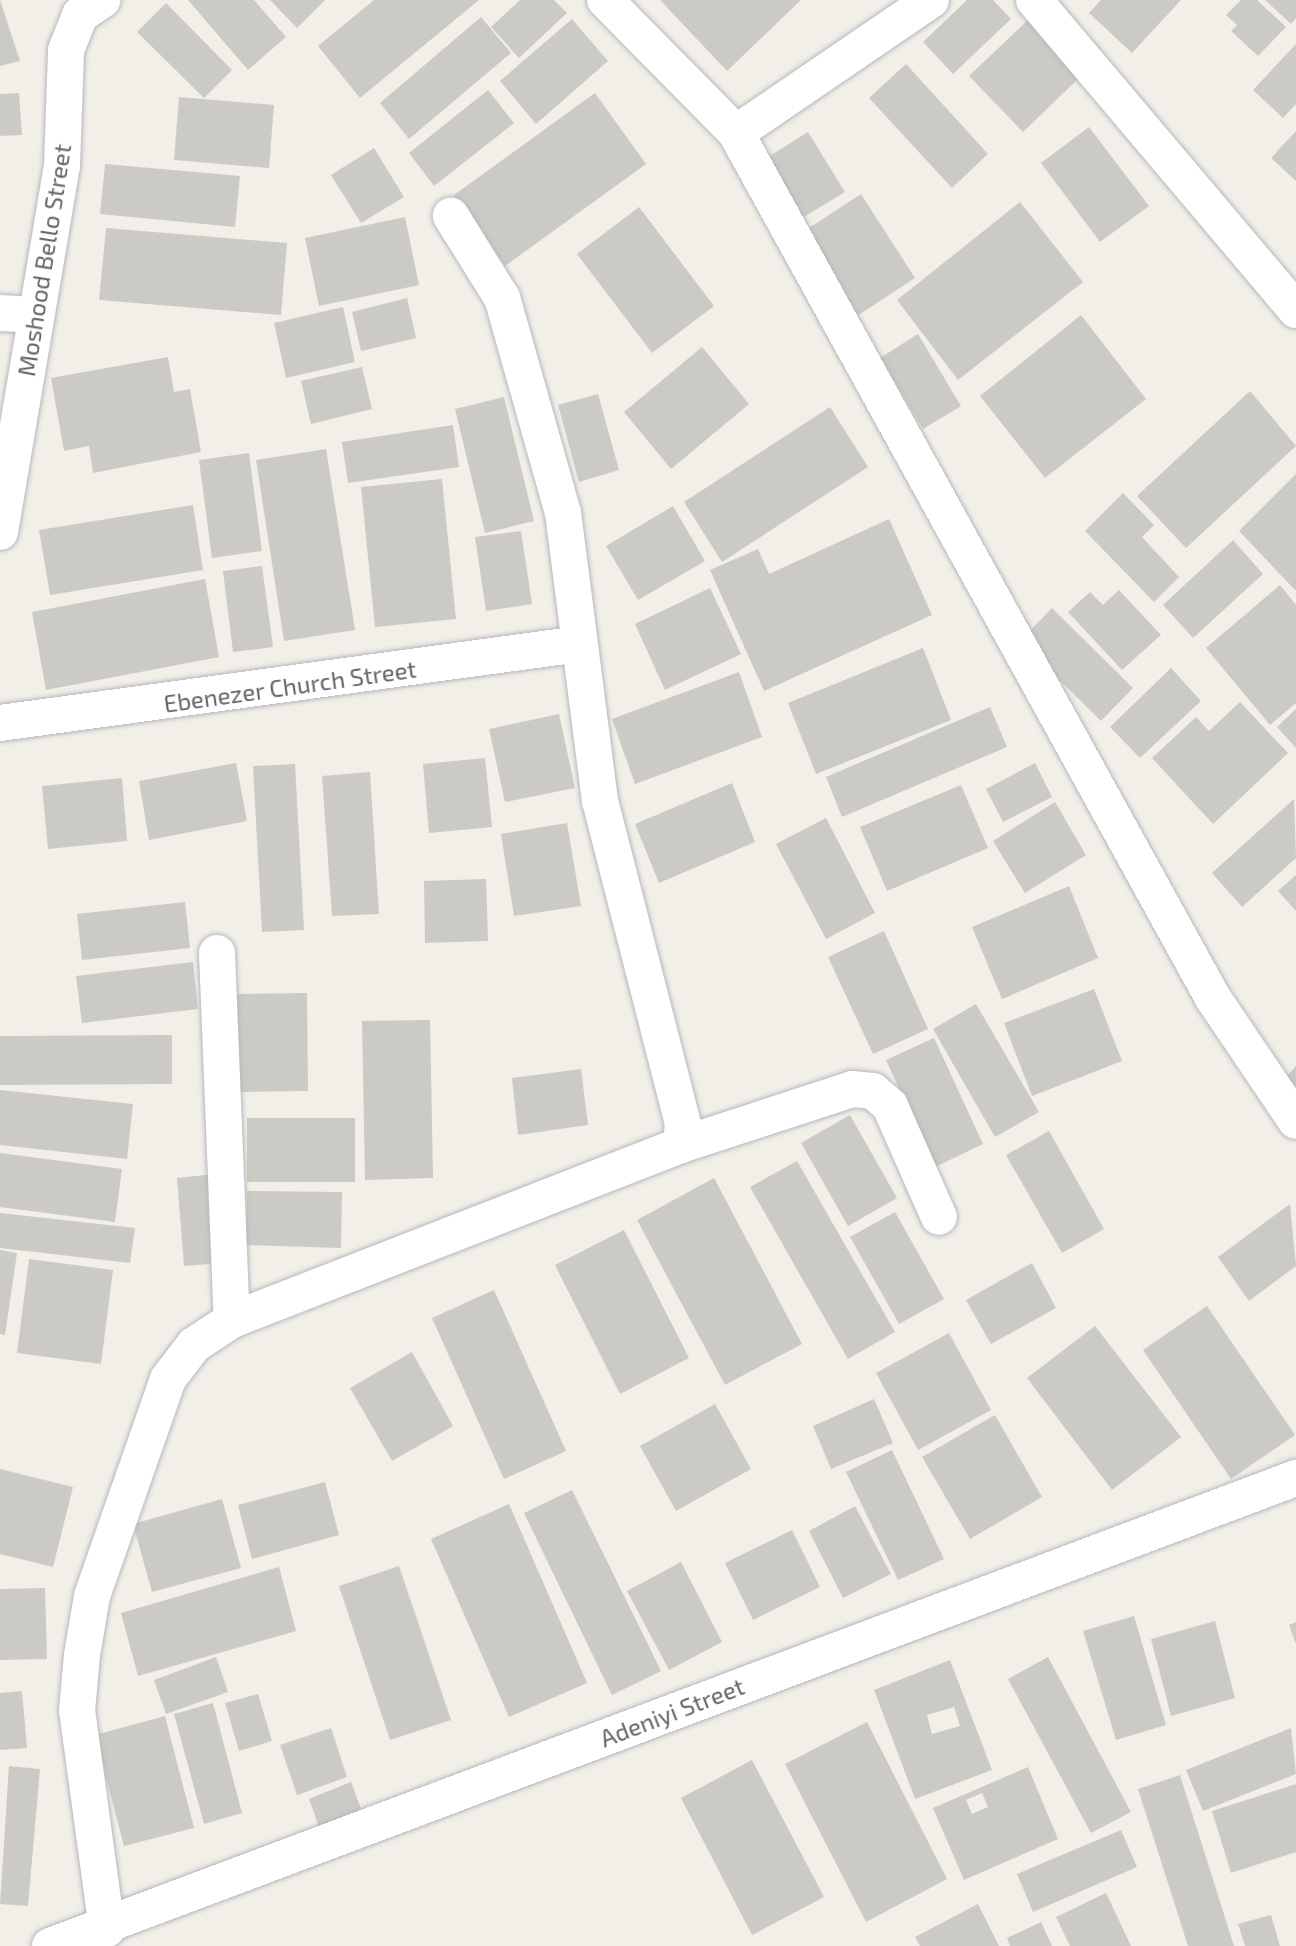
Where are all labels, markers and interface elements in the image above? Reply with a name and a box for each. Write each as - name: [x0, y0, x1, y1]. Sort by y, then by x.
- street label: Moshood Bello Street: [11, 142, 77, 378]
- street label: Ebenezer Church Street: [162, 654, 418, 718]
- street label: Adeniyi Street: [596, 1671, 748, 1753]

